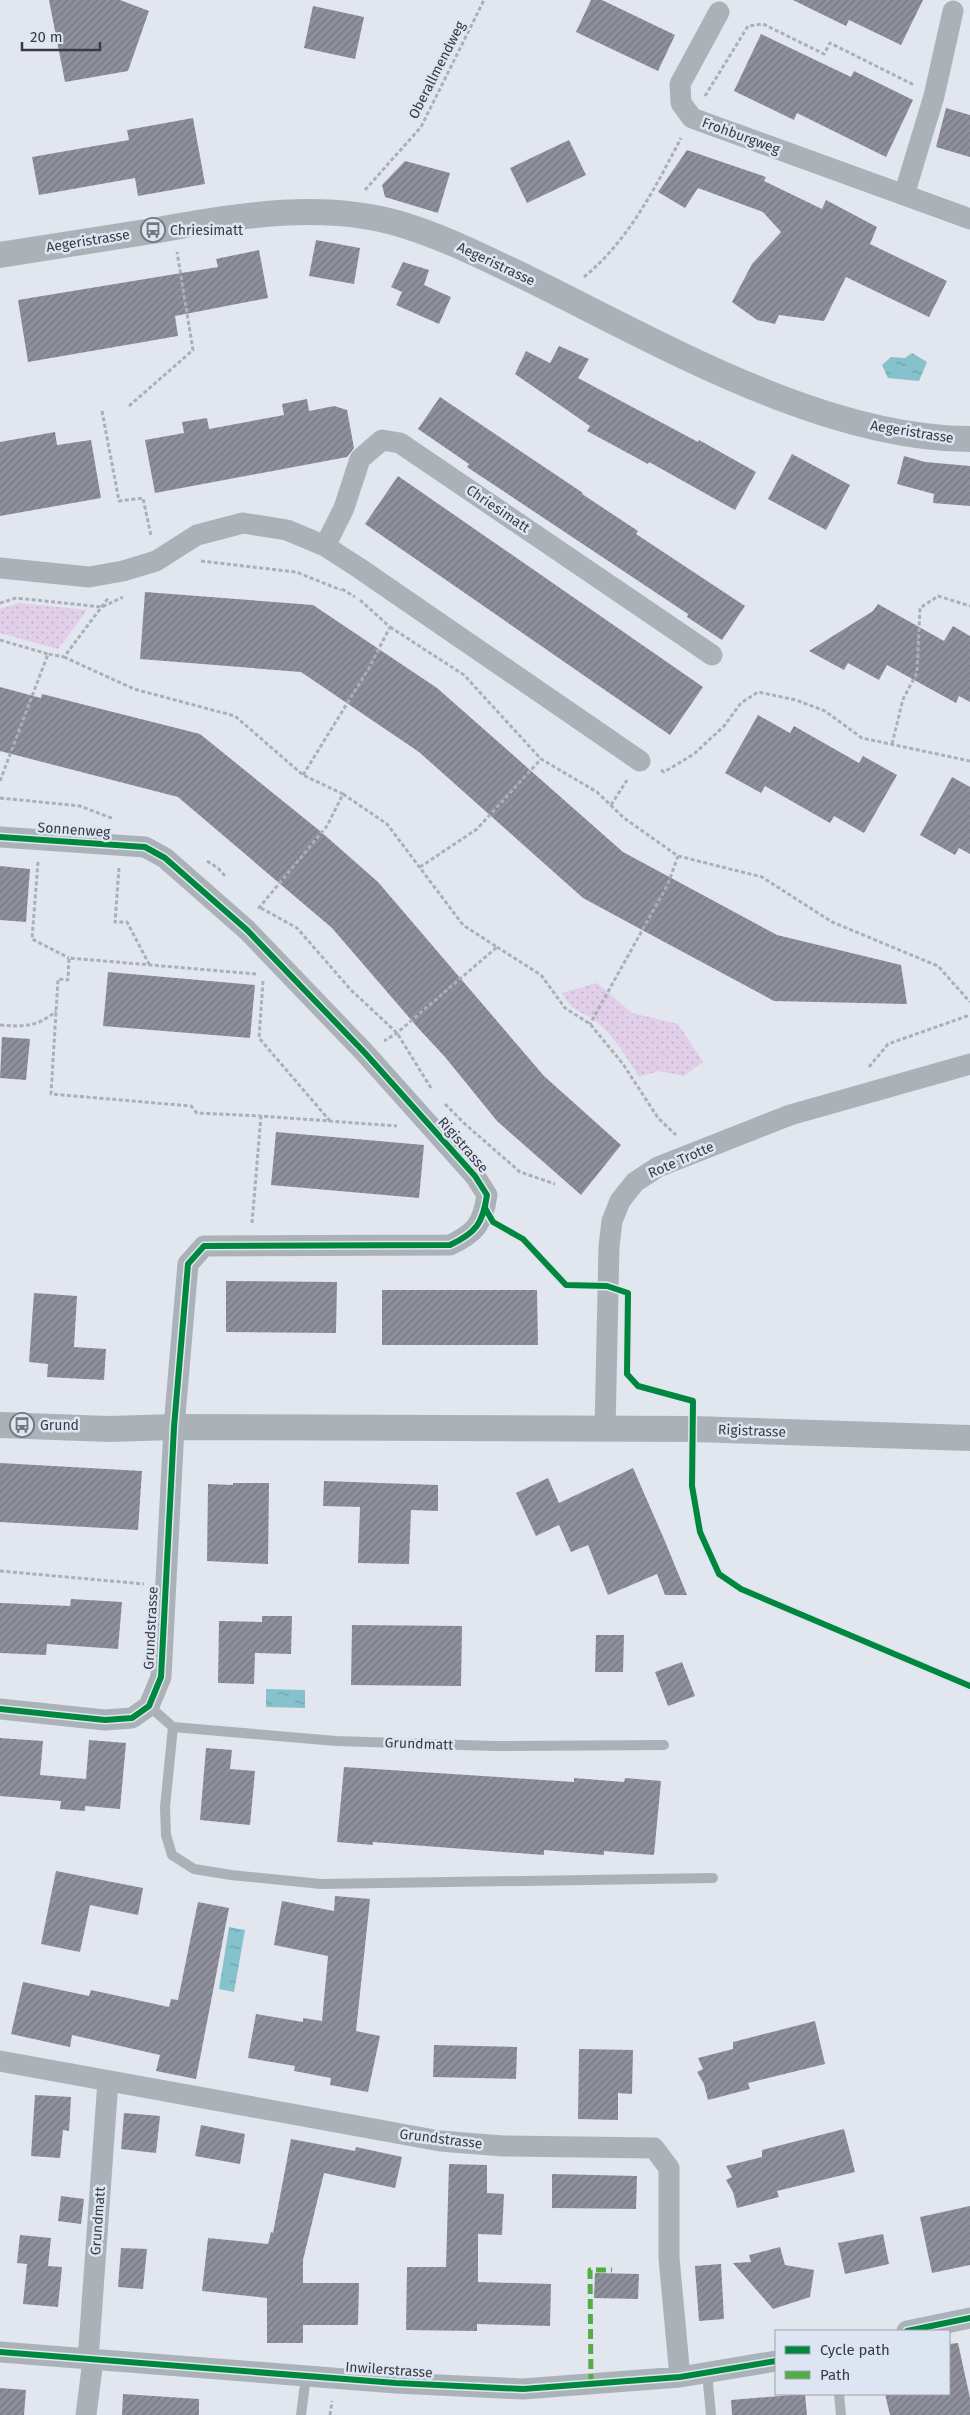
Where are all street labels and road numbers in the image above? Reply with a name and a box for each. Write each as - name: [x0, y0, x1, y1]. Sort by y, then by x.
- street label: Oberallmendweg: [405, 18, 469, 122]
- street label: Frohburgweg: [700, 114, 783, 158]
- street label: Aegeristrasse: [45, 226, 131, 256]
- street label: Aegeristrasse: [454, 238, 538, 290]
- street label: Aegeristrasse: [869, 417, 955, 447]
- street label: Chriesimatt: [463, 482, 534, 537]
- street label: Sonnenweg: [37, 819, 112, 841]
- street label: Rigistrasse: [434, 1114, 492, 1176]
- street label: Rote Trotte: [646, 1138, 716, 1182]
- street label: Rigistrasse: [718, 1421, 786, 1441]
- street label: Grundstrasse: [140, 1586, 162, 1670]
- street label: Grundmatt: [384, 1734, 455, 1754]
- street label: Grundstrasse: [399, 2125, 483, 2153]
- street label: Grundmatt: [87, 2185, 109, 2256]
- street label: Inwilerstrasse: [345, 2358, 433, 2382]

